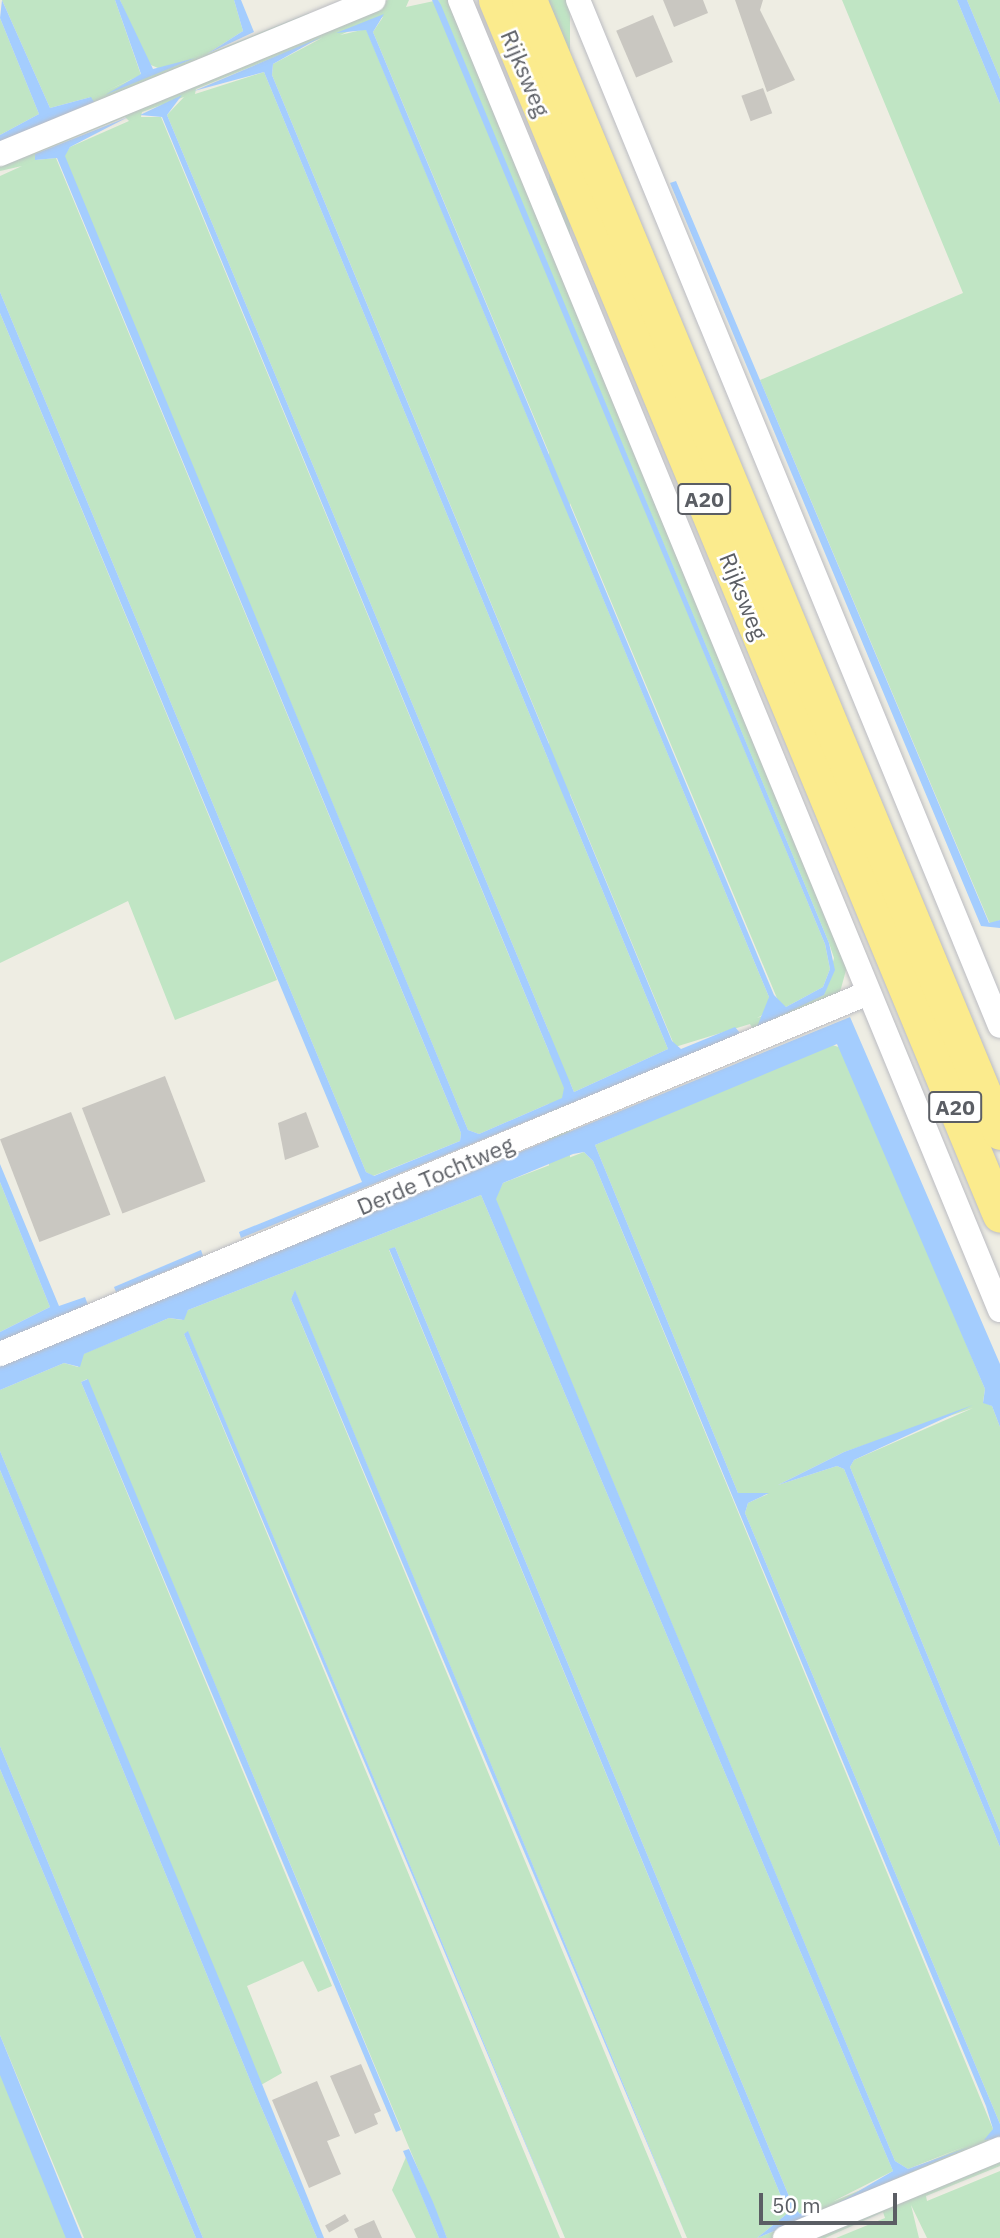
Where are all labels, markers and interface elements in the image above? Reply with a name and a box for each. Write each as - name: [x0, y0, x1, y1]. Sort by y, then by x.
- street label: Rijksweg: [495, 26, 557, 120]
- road number: A20: [676, 482, 732, 516]
- street label: Rijksweg: [714, 548, 774, 644]
- road number: A20: [927, 1090, 983, 1124]
- street label: Derde Tochtweg: [353, 1130, 517, 1220]
- scale bar: [762, 2178, 900, 2222]
- text: 50 m: [772, 2191, 821, 2219]

